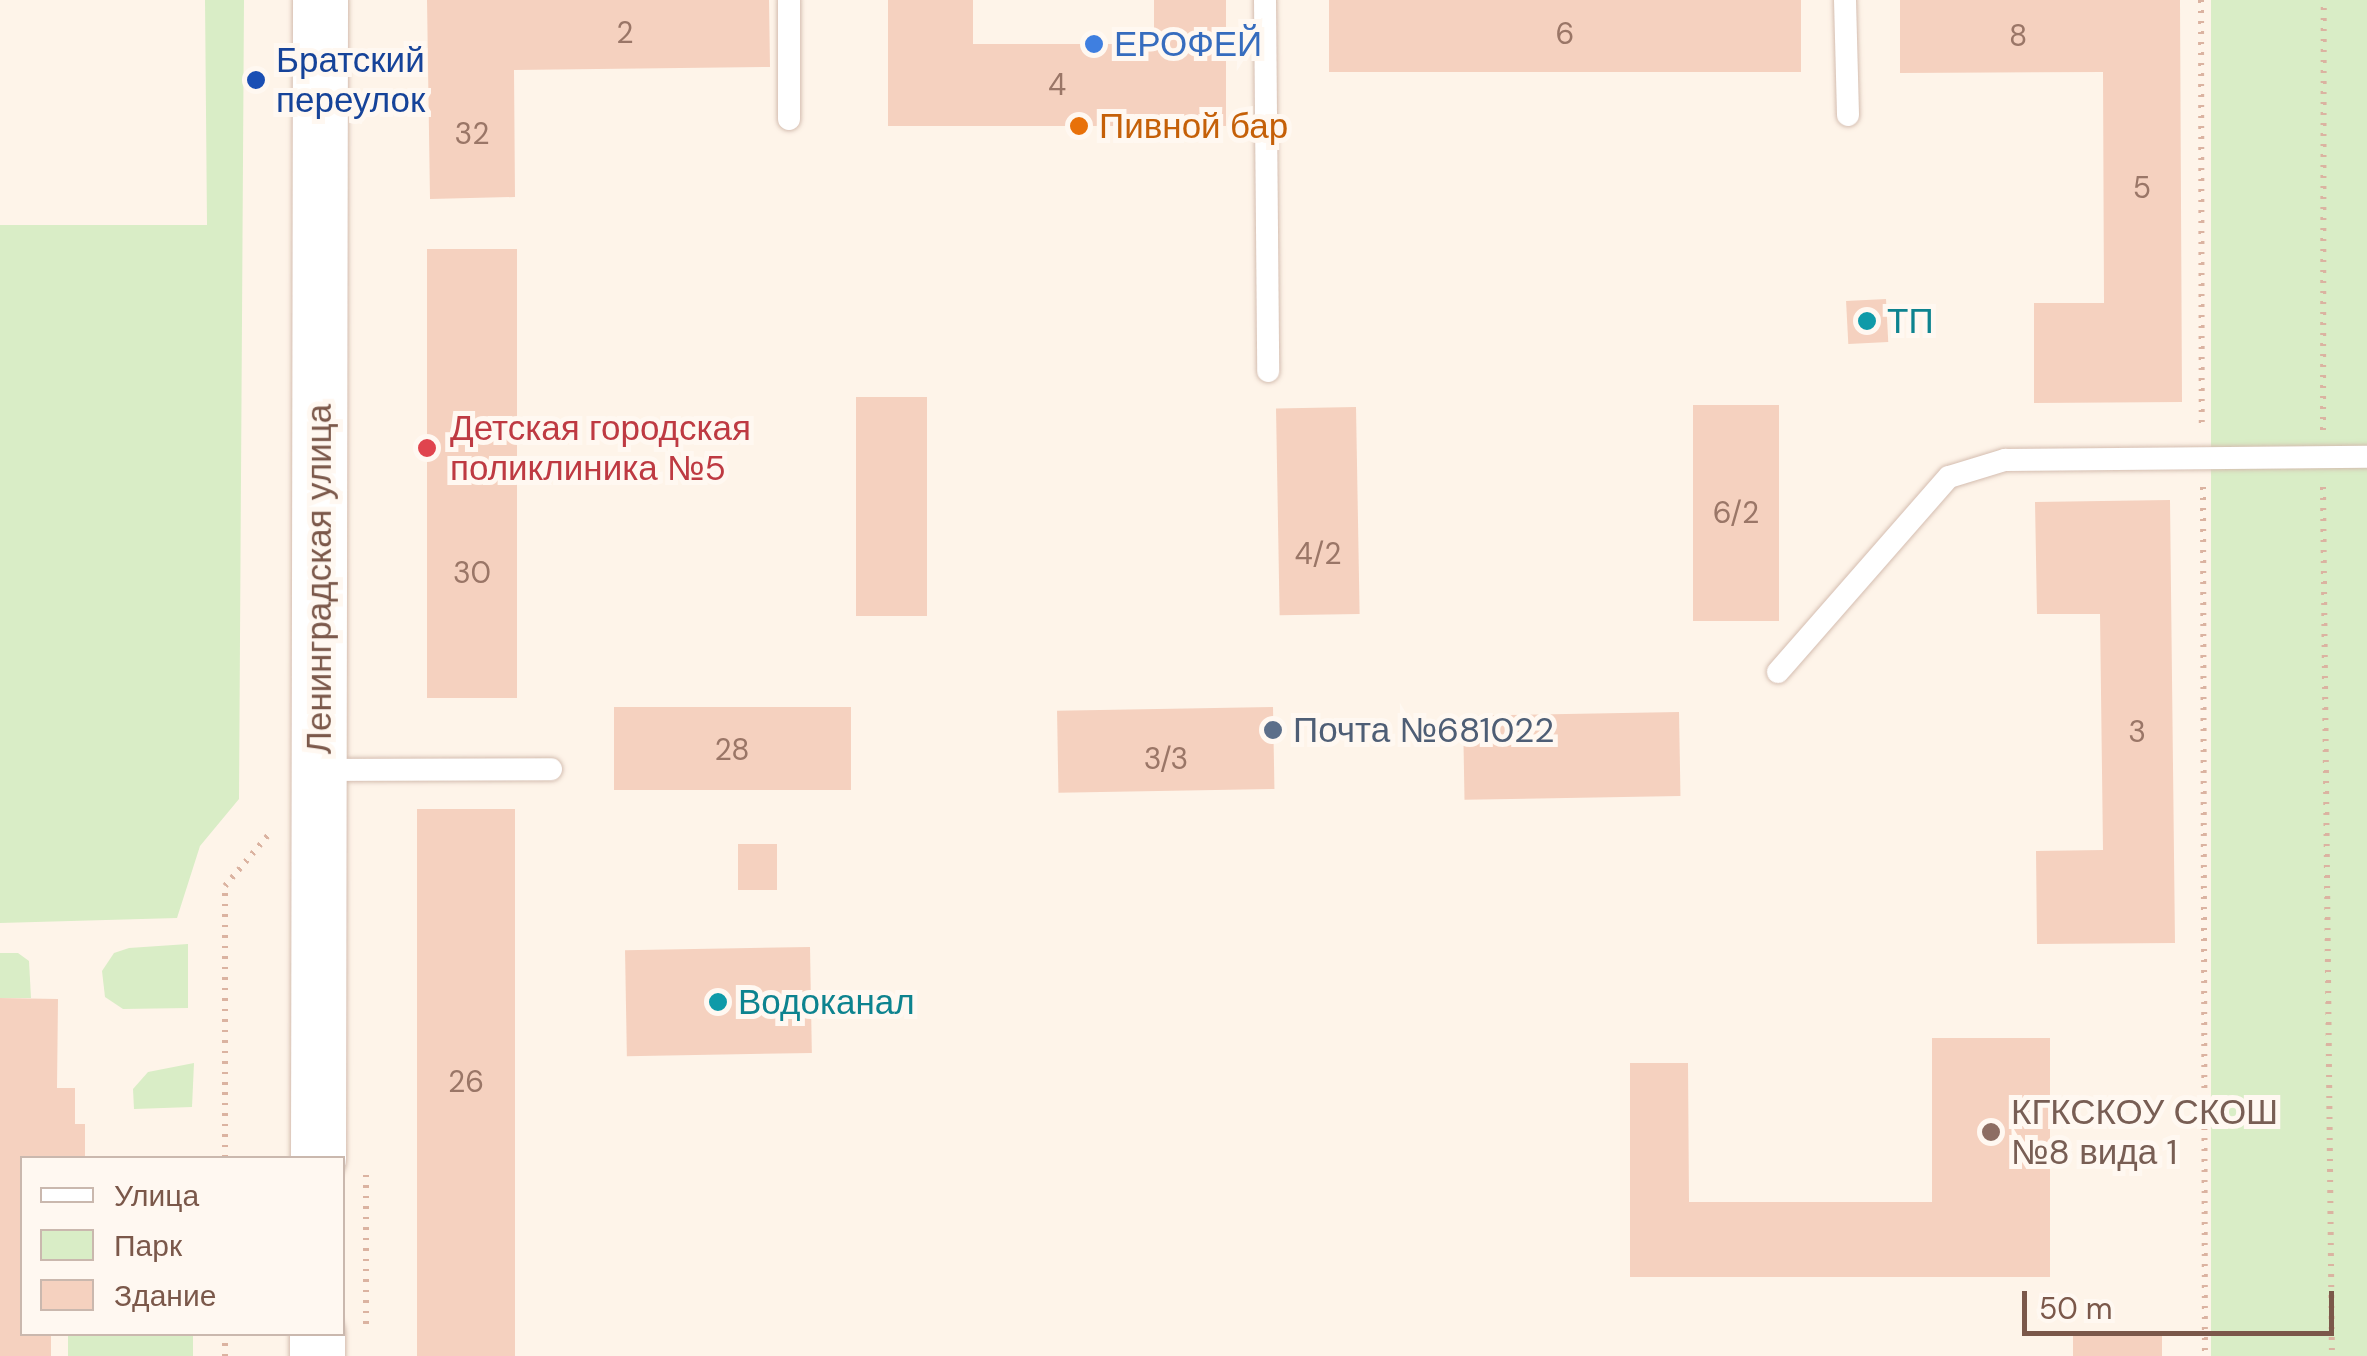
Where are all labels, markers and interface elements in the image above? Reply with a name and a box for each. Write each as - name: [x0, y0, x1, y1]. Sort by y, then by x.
- house number: 2: [616, 15, 634, 51]
- house number: 6: [1556, 16, 1574, 52]
- house number: 8: [2009, 18, 2027, 54]
- place label: ЕРОФЕЙ: [1114, 23, 1262, 65]
- marker: ЕРОФЕЙ: [1083, 33, 1105, 55]
- place label: Братский переулок: [276, 39, 425, 121]
- house number: 4: [1048, 67, 1066, 103]
- marker: Братский переулок: [245, 69, 267, 91]
- place label: Пивной бар: [1099, 105, 1288, 147]
- marker: Пивной бар: [1068, 115, 1090, 137]
- house number: 32: [454, 116, 490, 152]
- house number: 5: [2133, 170, 2151, 206]
- place label: ТП: [1887, 300, 1934, 342]
- marker: ТП: [1856, 310, 1878, 332]
- street label: Ленинградская улица: [298, 404, 340, 754]
- place label: Детская городская поликлиника №5: [450, 407, 751, 489]
- marker: Детская городская поликлиника №5: [414, 435, 440, 461]
- house number: 6/2: [1713, 495, 1759, 531]
- house number: 4/2: [1294, 536, 1342, 572]
- house number: 30: [453, 555, 491, 591]
- place label: Почта №681022: [1293, 709, 1554, 751]
- house number: 3: [2128, 714, 2146, 750]
- marker: Почта №681022: [1262, 719, 1284, 741]
- house number: 28: [714, 732, 750, 768]
- house number: 3/3: [1144, 741, 1188, 777]
- place label: Водоканал: [738, 981, 915, 1023]
- marker: Водоканал: [707, 991, 729, 1013]
- house number: 26: [448, 1064, 484, 1100]
- place label: КГКСКОУ СКОШ №8 вида 1: [2011, 1091, 2278, 1173]
- marker: КГКСКОУ СКОШ №8 вида 1: [1980, 1121, 2002, 1143]
- legend: [20, 1156, 345, 1336]
- text: Улица: [114, 1176, 199, 1215]
- text: Парк: [114, 1226, 182, 1265]
- scale bar: [2027, 1271, 2340, 1333]
- text: Здание: [114, 1276, 216, 1315]
- text: 50 m: [2039, 1289, 2113, 1328]

